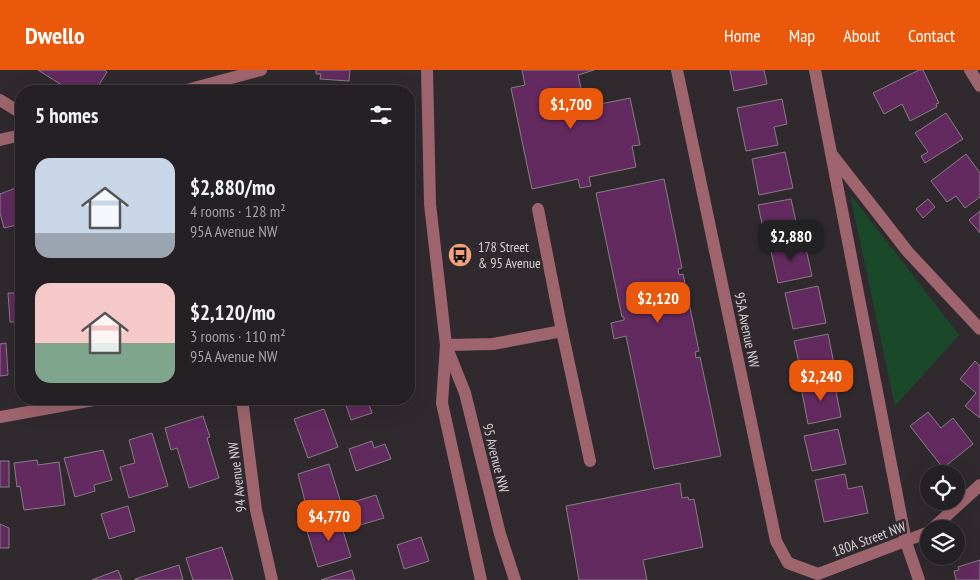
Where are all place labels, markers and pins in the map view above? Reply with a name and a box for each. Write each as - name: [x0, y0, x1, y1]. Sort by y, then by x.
- pin: $1,700: [530, 88, 612, 130]
- pin: $2,880: [750, 220, 832, 262]
- place label: 178 Street & 95 Avenue: [478, 238, 541, 272]
- bus stop icon: 178 Street & 95 Avenue: [447, 242, 473, 268]
- pin: $2,120: [617, 282, 699, 324]
- pin: $2,240: [780, 360, 862, 402]
- pin: $4,770: [288, 500, 370, 542]

